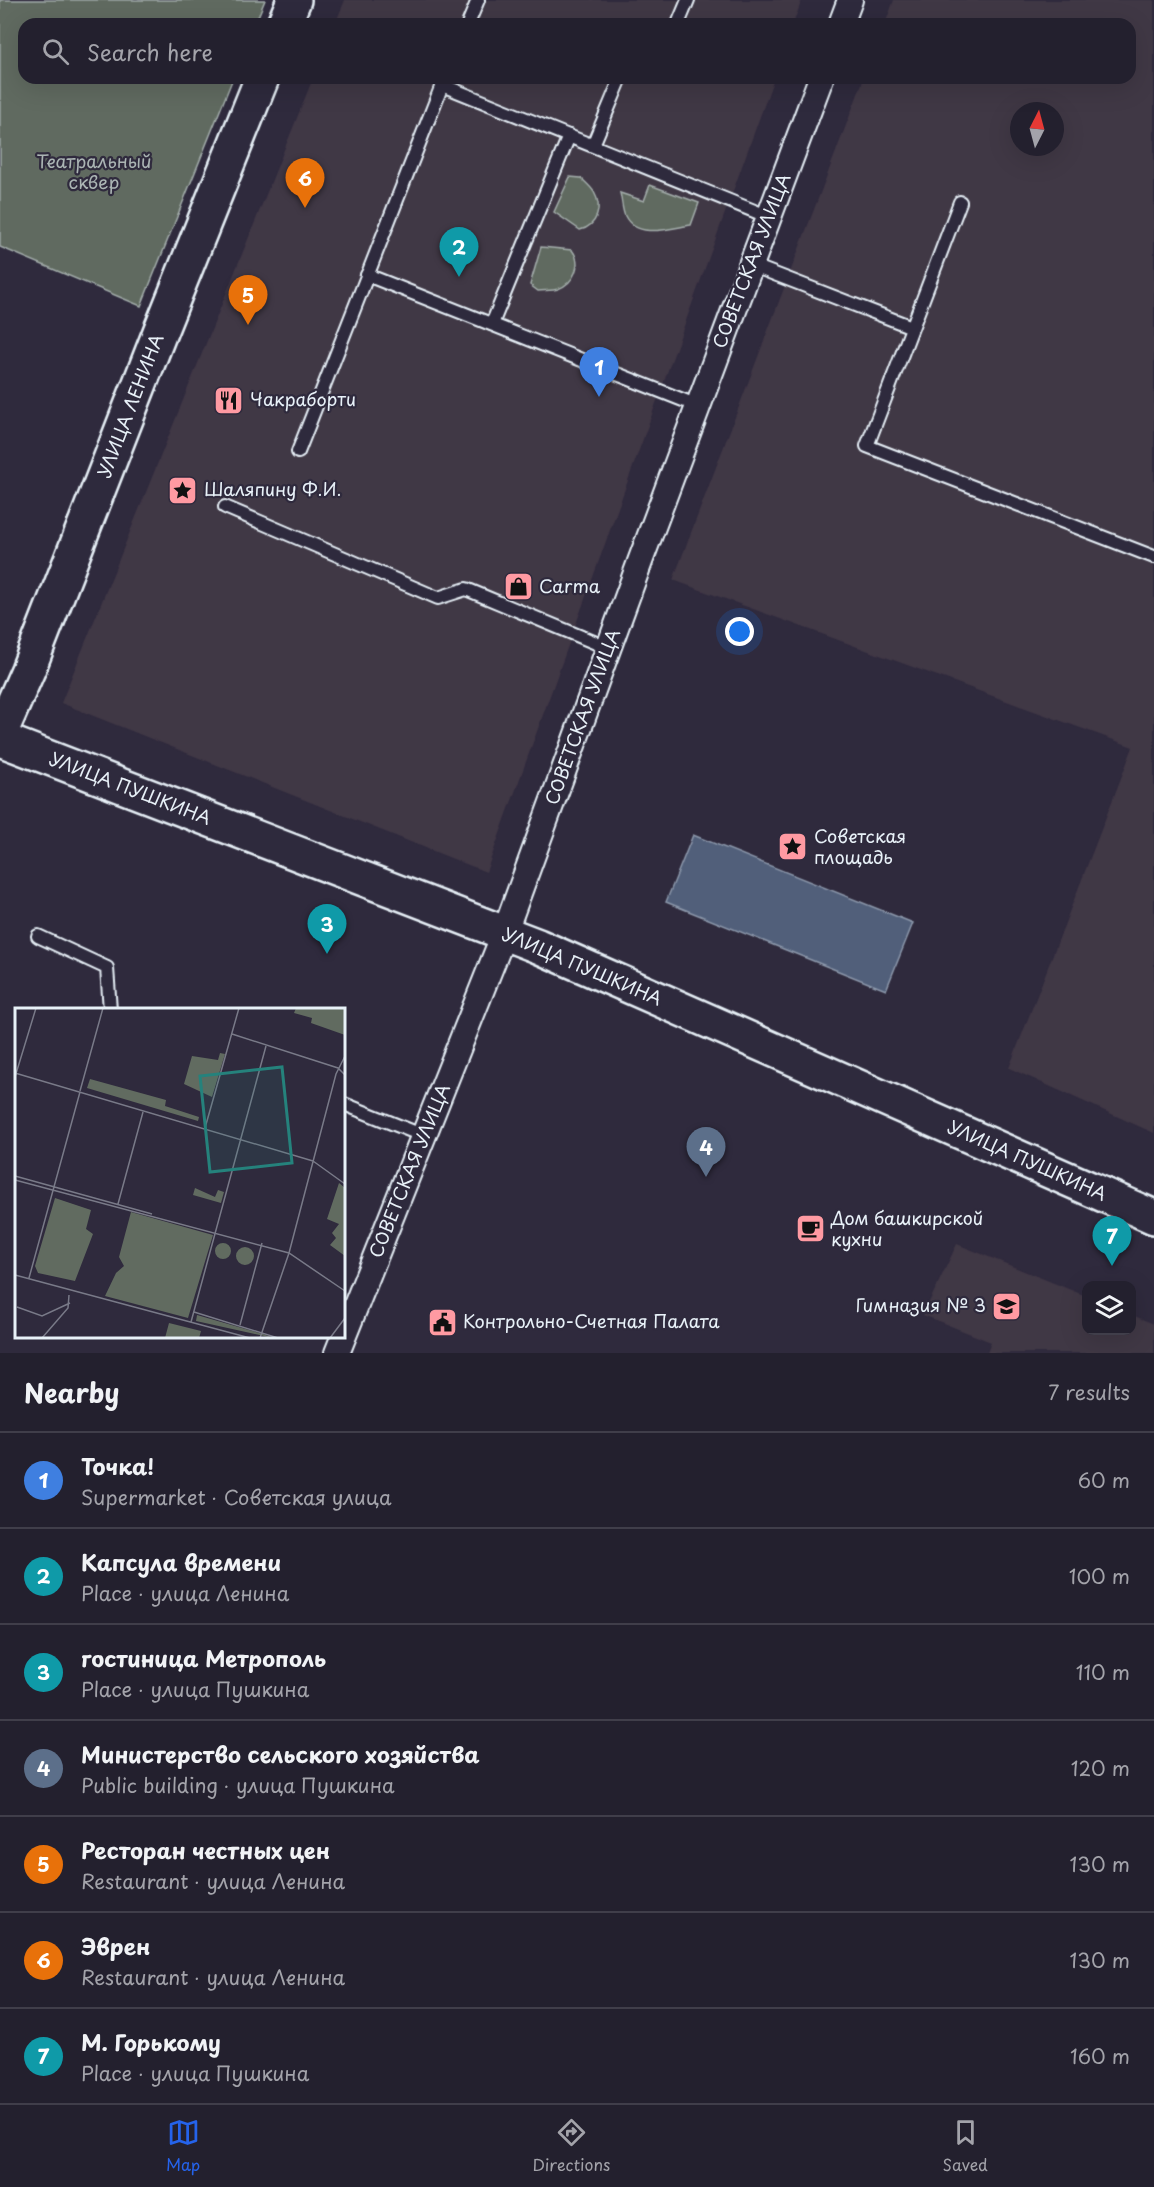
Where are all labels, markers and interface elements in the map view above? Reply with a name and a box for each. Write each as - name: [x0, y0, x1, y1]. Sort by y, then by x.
- search box: [18, 18, 1136, 84]
- icon: search: [39, 35, 72, 68]
- text: Search here: [87, 35, 213, 68]
- north arrow: [1010, 102, 1064, 156]
- park label: Театральный сквер: [36, 147, 152, 195]
- pin: 6: [286, 158, 324, 208]
- street label: СОВЕТСКАЯ УЛИЦА: [705, 169, 797, 352]
- pin: 2: [440, 228, 478, 277]
- pin: 5: [228, 276, 268, 325]
- street label: УЛИЦА ЛЕНИНА: [90, 329, 170, 481]
- pin: 1: [580, 348, 618, 397]
- restaurant icon: Чакраборти: [213, 384, 245, 416]
- place label: Чакраборти: [250, 385, 356, 412]
- place icon: Шаляпину Ф.И.: [167, 474, 199, 506]
- place label: Шаляпину Ф.И.: [204, 475, 341, 502]
- shop icon: Carma: [502, 571, 534, 603]
- place label: Carma: [539, 572, 601, 599]
- your location: [725, 617, 754, 646]
- street label: СОВЕТСКАЯ УЛИЦА: [537, 625, 626, 808]
- street label: УЛИЦА ПУШКИНА: [46, 744, 215, 831]
- place label: Советская площадь: [814, 822, 906, 870]
- place icon: Советская площадь: [777, 831, 809, 863]
- pin: 3: [308, 904, 346, 954]
- street label: УЛИЦА ПУШКИНА: [499, 920, 667, 1012]
- inset map: [15, 1008, 345, 1338]
- street label: СОВЕТСКАЯ УЛИЦА: [361, 1079, 456, 1261]
- street label: УЛИЦА ПУШКИНА: [944, 1112, 1111, 1207]
- pin: 4: [686, 1128, 726, 1177]
- place label: Дом башкирской кухни: [830, 1204, 983, 1252]
- cafe icon: Дом башкирской кухни: [794, 1213, 826, 1245]
- pin: 7: [1092, 1216, 1132, 1266]
- map controls: [1082, 1281, 1136, 1335]
- button: layers: [1082, 1281, 1136, 1335]
- school or university icon: Гимназия № 3: [991, 1290, 1023, 1322]
- place label: Гимназия № 3: [855, 1291, 986, 1318]
- public building icon: Контрольно-Счетная Палата: [426, 1306, 458, 1338]
- place label: Контрольно-Счетная Палата: [463, 1307, 720, 1334]
- text: Nearby: [24, 1373, 119, 1412]
- text: 7 results: [1048, 1377, 1130, 1407]
- text: Точка!: [81, 1449, 154, 1482]
- text: 1: [39, 1465, 48, 1495]
- text: 60 m: [1078, 1465, 1130, 1495]
- text: Supermarket · Советская улица: [81, 1482, 392, 1512]
- text: Капсула времени: [81, 1545, 281, 1578]
- text: 2: [36, 1561, 51, 1591]
- text: 100 m: [1069, 1561, 1130, 1591]
- text: Place · улица Ленина: [81, 1578, 289, 1608]
- text: гостиница Метрополь: [81, 1641, 326, 1674]
- text: 3: [37, 1657, 50, 1687]
- text: 110 m: [1076, 1657, 1130, 1687]
- text: Place · улица Пушкина: [81, 1674, 309, 1704]
- text: Министерство сельского хозяйства: [81, 1737, 480, 1770]
- text: 4: [37, 1753, 50, 1783]
- text: 120 m: [1071, 1753, 1130, 1783]
- text: Public building · улица Пушкина: [81, 1770, 395, 1800]
- text: Ресторан честных цен: [81, 1833, 330, 1866]
- text: 5: [37, 1849, 50, 1879]
- text: 130 m: [1070, 1849, 1130, 1879]
- text: Restaurant · улица Ленина: [81, 1866, 345, 1896]
- text: Эврен: [81, 1929, 150, 1962]
- text: 6: [36, 1945, 51, 1975]
- text: 130 m: [1070, 1945, 1130, 1975]
- text: Restaurant · улица Ленина: [81, 1962, 345, 1992]
- text: М. Горькому: [81, 2025, 221, 2058]
- text: 7: [38, 2041, 49, 2071]
- text: 160 m: [1070, 2041, 1130, 2071]
- text: Place · улица Пушкина: [81, 2058, 309, 2088]
- tab: Map: [166, 2116, 200, 2176]
- tab: Directions: [532, 2116, 610, 2176]
- tab: Saved: [942, 2116, 988, 2176]

